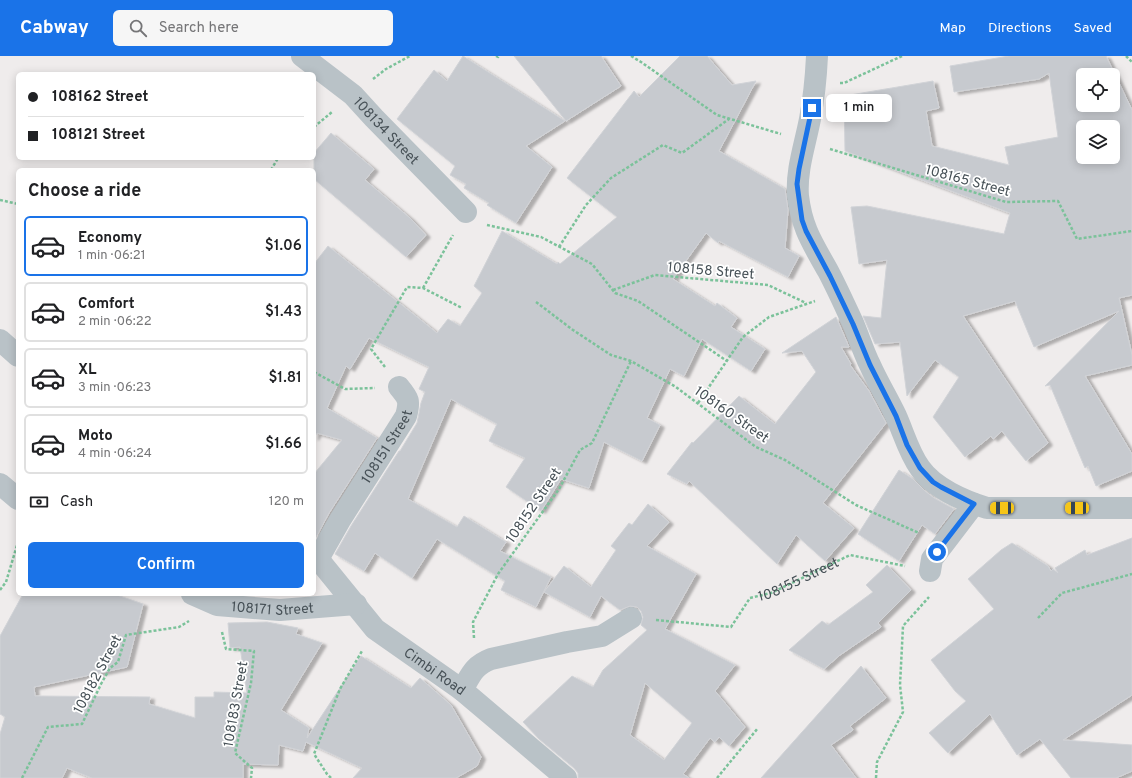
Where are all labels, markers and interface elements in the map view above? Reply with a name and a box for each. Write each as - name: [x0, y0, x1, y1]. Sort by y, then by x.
- search box: [113, 10, 393, 46]
- text: Cabway: [20, 16, 89, 40]
- icon: search: [127, 17, 149, 39]
- text: Search here: [159, 19, 239, 38]
- text: Map: [940, 20, 966, 37]
- text: Directions: [988, 20, 1052, 37]
- text: Saved: [1074, 20, 1112, 37]
- map controls: [1076, 68, 1120, 164]
- button: locate: [1076, 68, 1120, 112]
- text: 108162 Street: [52, 88, 148, 107]
- street label: 108134 Street: [349, 94, 422, 169]
- callout: 1 min: [826, 94, 892, 122]
- route end: [803, 99, 821, 117]
- text: 1 min: [844, 100, 874, 116]
- button: layers: [1076, 120, 1120, 164]
- text: 108121 Street: [52, 126, 145, 145]
- street label: 108165 Street: [923, 162, 1012, 201]
- text: Choose a ride: [28, 180, 141, 203]
- icon: car: [30, 228, 66, 264]
- text: Economy: [78, 229, 142, 248]
- text: $1.06: [265, 237, 302, 256]
- text: 1 min · 06:21: [78, 248, 145, 264]
- street label: 108158 Street: [667, 259, 755, 284]
- icon: car: [30, 294, 66, 330]
- text: Comfort: [78, 295, 135, 314]
- text: $1.43: [265, 303, 302, 322]
- text: 2 min · 06:22: [78, 314, 152, 330]
- icon: car: [30, 360, 66, 396]
- text: XL: [78, 361, 96, 380]
- text: $1.81: [268, 369, 302, 388]
- text: 3 min · 06:23: [78, 380, 151, 396]
- street label: 108160 Street: [691, 383, 772, 447]
- street label: 108151 Street: [358, 408, 417, 487]
- icon: car: [30, 426, 66, 462]
- text: Moto: [78, 427, 113, 446]
- text: $1.66: [265, 435, 302, 454]
- text: 4 min · 06:24: [78, 446, 152, 462]
- street label: 108152 Street: [503, 465, 566, 547]
- icon: cash: [28, 491, 50, 513]
- text: Cash: [60, 493, 93, 512]
- text: 120 m: [269, 494, 304, 510]
- car: [990, 502, 1014, 514]
- car: [1065, 502, 1089, 514]
- button: Confirm: [28, 542, 304, 588]
- route start: [928, 543, 946, 561]
- street label: 108155 Street: [757, 555, 842, 606]
- street label: 108171 Street: [231, 599, 314, 620]
- street label: 108182 Street: [70, 632, 126, 717]
- street label: Cimbi Road: [400, 645, 468, 700]
- street label: 108183 Street: [221, 660, 252, 748]

